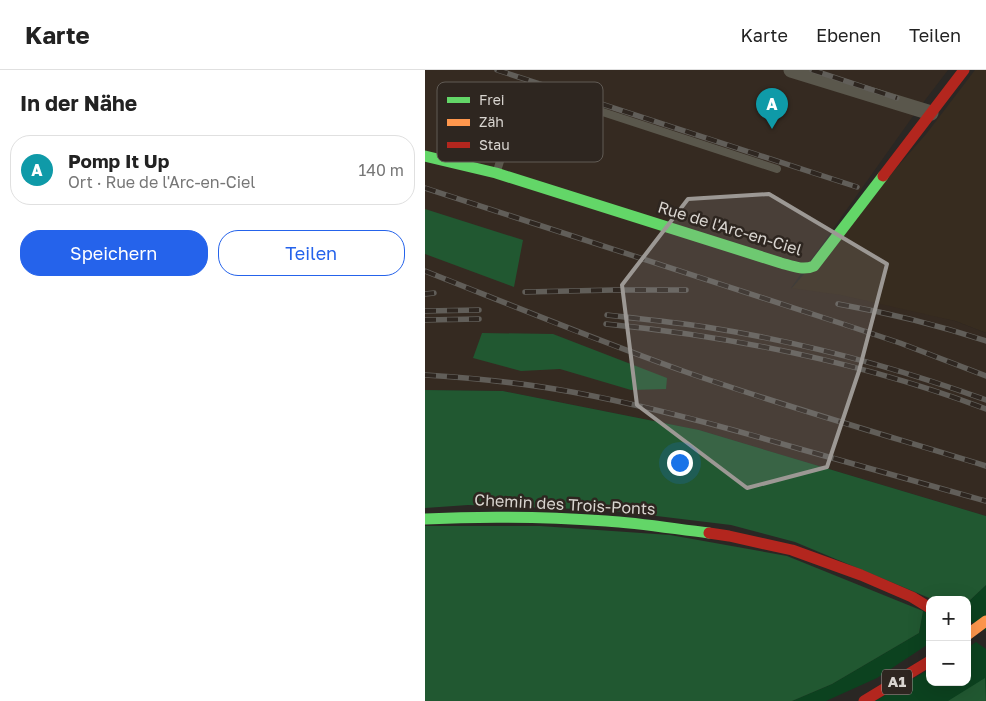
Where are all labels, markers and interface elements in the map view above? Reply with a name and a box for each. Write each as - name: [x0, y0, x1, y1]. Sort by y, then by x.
- text: Karte: [25, 20, 90, 49]
- text: Karte: [741, 24, 788, 46]
- text: Ebenen: [816, 24, 881, 46]
- text: Teilen: [909, 24, 961, 46]
- legend: [437, 82, 603, 162]
- pin: A: [756, 88, 788, 129]
- text: In der Nähe: [20, 90, 137, 116]
- text: Frei: [479, 91, 505, 108]
- text: Zäh: [479, 113, 504, 130]
- text: Stau: [479, 136, 510, 153]
- text: Pomp It Up: [68, 149, 169, 172]
- text: A: [31, 160, 43, 180]
- text: 140 m: [358, 160, 404, 180]
- text: Ort · Rue de l'Arc-en-Ciel: [68, 172, 255, 192]
- street label: Rue de l'Arc-en-Ciel: [655, 197, 805, 259]
- button: Speichern: [20, 230, 208, 276]
- button: Teilen: [218, 230, 405, 276]
- your location: [667, 450, 693, 476]
- street label: Chemin des Trois-Ponts: [474, 489, 656, 519]
- map controls: [926, 596, 971, 686]
- button: +: [926, 596, 971, 641]
- button: −: [926, 641, 971, 686]
- road number: A1: [882, 670, 912, 694]

